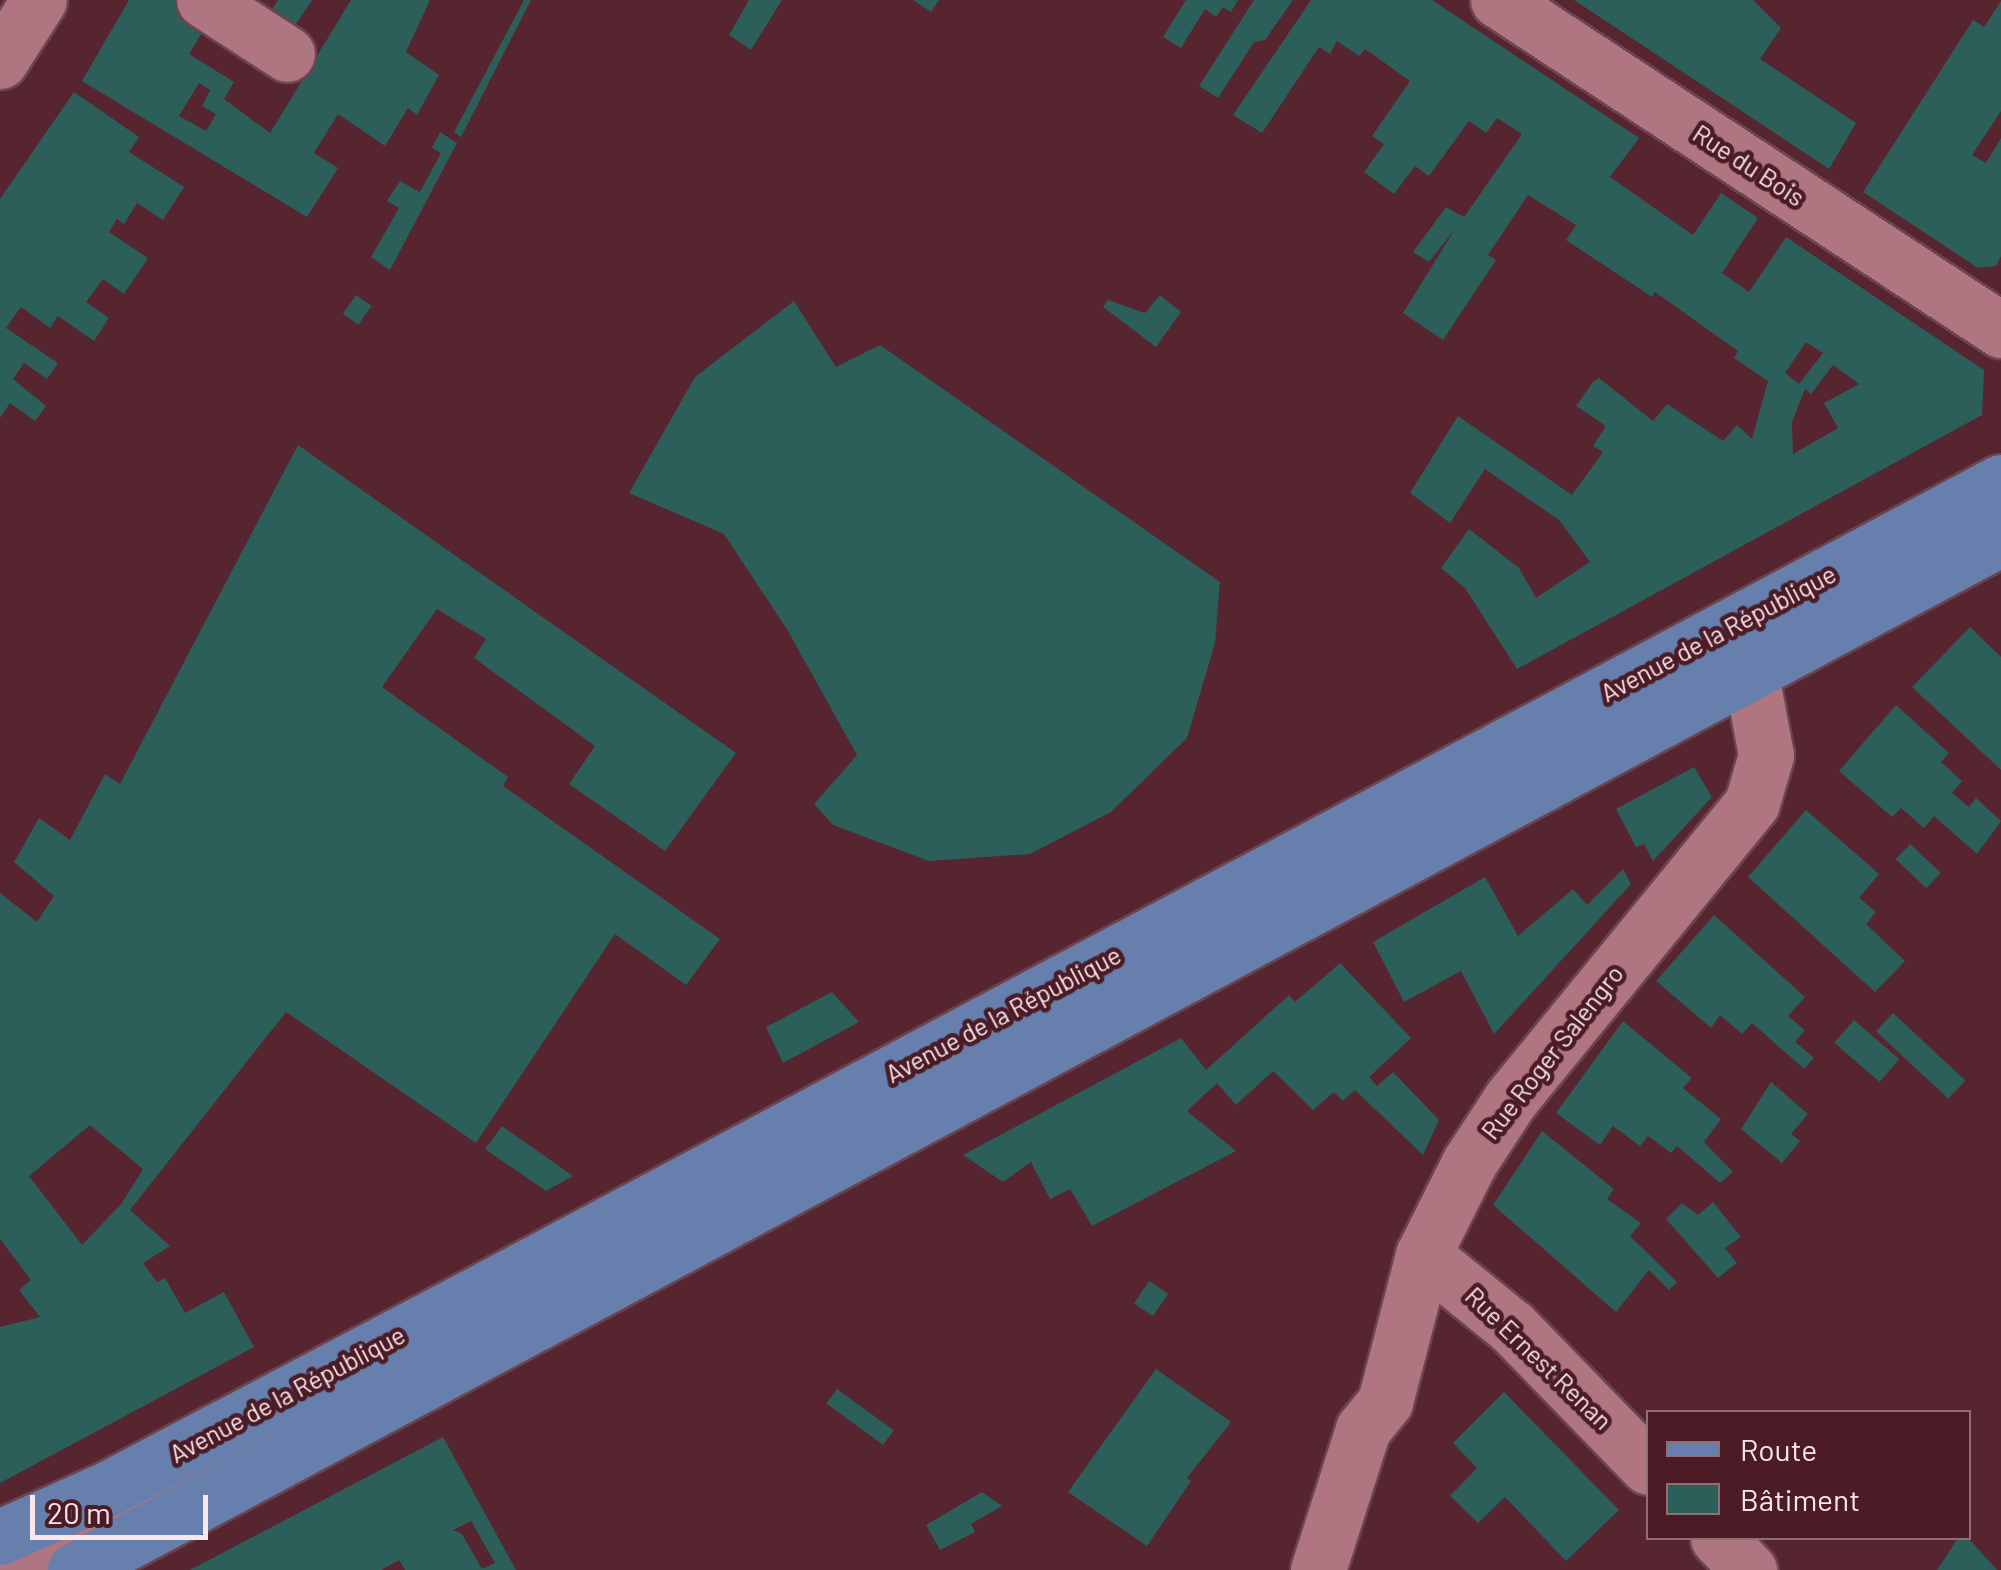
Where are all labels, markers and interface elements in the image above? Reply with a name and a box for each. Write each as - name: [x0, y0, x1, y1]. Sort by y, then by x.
- street label: Rue du Bois: [1688, 118, 1810, 212]
- street label: Avenue de la République: [1595, 558, 1841, 708]
- street label: Avenue de la République: [880, 939, 1126, 1089]
- street label: Rue Roger Salengro: [1475, 959, 1629, 1145]
- street label: Rue Ernest Renan: [1460, 1281, 1618, 1435]
- street label: Avenue de la République: [164, 1319, 410, 1469]
- legend: [1646, 1410, 1971, 1540]
- text: Route: [1740, 1431, 1817, 1467]
- scale bar: [35, 1475, 212, 1537]
- text: Bâtiment: [1740, 1481, 1860, 1517]
- text: 20 m: [47, 1494, 111, 1530]

